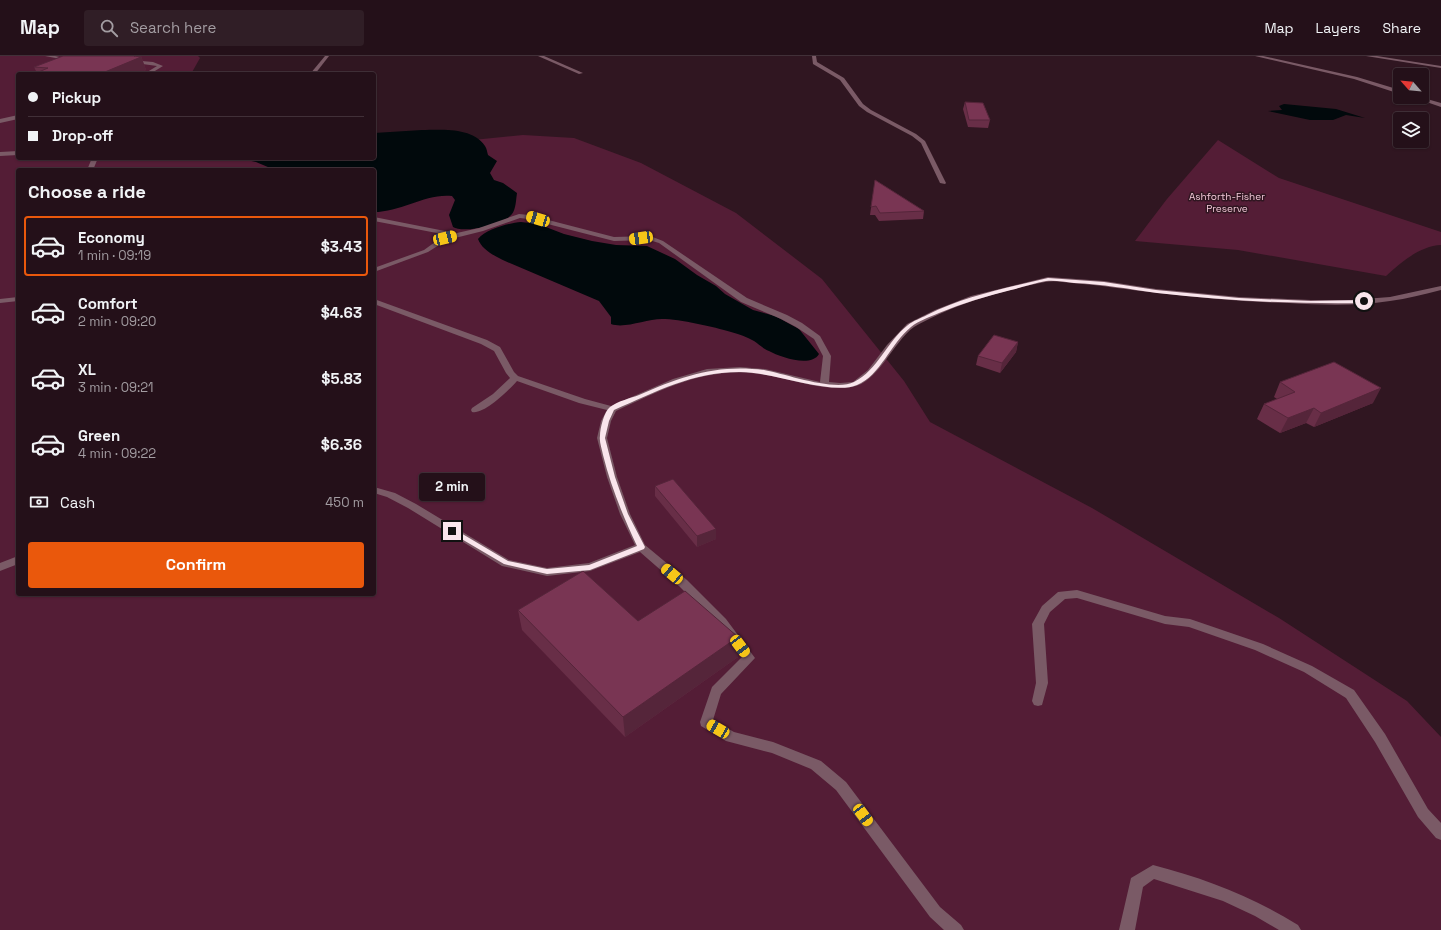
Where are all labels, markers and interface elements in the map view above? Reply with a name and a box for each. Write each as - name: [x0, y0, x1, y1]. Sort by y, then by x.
- search box: [84, 10, 364, 46]
- text: Map: [20, 15, 60, 40]
- icon: search: [98, 17, 120, 39]
- text: Search here: [130, 18, 216, 37]
- text: Map: [1264, 19, 1294, 37]
- text: Layers: [1316, 19, 1360, 37]
- text: Share: [1382, 19, 1421, 37]
- north arrow: [1393, 68, 1429, 104]
- map controls: [1393, 68, 1429, 148]
- text: Pickup: [52, 88, 101, 107]
- button: layers: [1393, 112, 1429, 148]
- text: Drop-off: [52, 126, 113, 145]
- text: Choose a ride: [28, 180, 146, 203]
- park label: Ashforth-Fisher Preserve: [1189, 190, 1265, 215]
- car: [525, 210, 551, 228]
- icon: car: [30, 228, 66, 264]
- text: Economy: [78, 228, 145, 247]
- car: [432, 229, 458, 247]
- car: [628, 230, 654, 246]
- text: $3.43: [321, 237, 362, 256]
- text: 1 min · 09:19: [78, 247, 151, 264]
- route start: [1355, 292, 1373, 310]
- icon: car: [30, 294, 66, 330]
- text: Comfort: [78, 294, 138, 313]
- text: $4.63: [321, 303, 362, 322]
- text: 2 min · 09:20: [78, 313, 156, 330]
- icon: car: [30, 360, 66, 396]
- text: XL: [78, 360, 96, 379]
- text: $5.83: [321, 369, 362, 388]
- text: 3 min · 09:21: [78, 379, 154, 396]
- icon: car: [30, 426, 66, 462]
- text: Green: [78, 426, 120, 445]
- text: $6.36: [321, 435, 362, 454]
- text: 4 min · 09:22: [78, 445, 156, 462]
- callout: 2 min: [419, 473, 485, 501]
- text: 2 min: [435, 478, 469, 495]
- icon: cash: [28, 491, 50, 513]
- text: Cash: [60, 493, 95, 512]
- text: 450 m: [325, 494, 364, 511]
- route end: [443, 522, 461, 540]
- button: Confirm: [28, 542, 364, 588]
- car: [659, 562, 685, 586]
- car: [728, 633, 752, 659]
- car: [705, 718, 731, 740]
- car: [851, 802, 875, 828]

